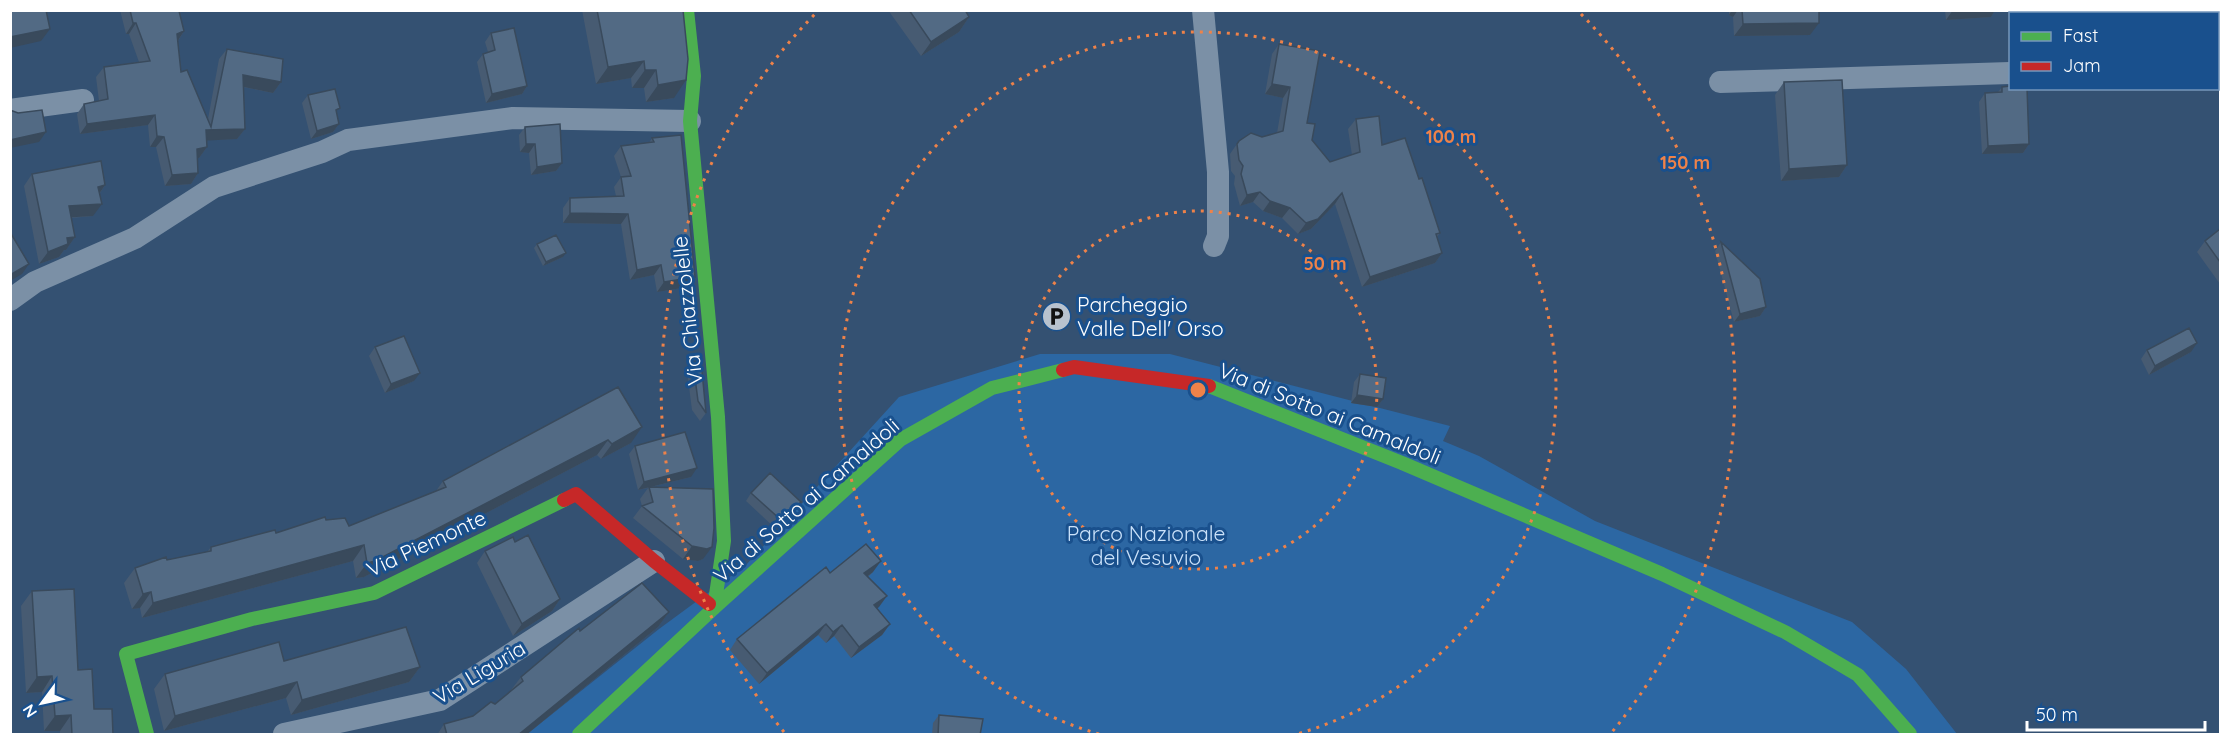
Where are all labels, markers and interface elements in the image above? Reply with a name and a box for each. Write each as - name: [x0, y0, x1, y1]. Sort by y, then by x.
- legend: [2009, 12, 2219, 90]
- text: Fast: [2063, 24, 2098, 47]
- text: Jam: [2063, 54, 2101, 77]
- text: 100 m: [1426, 125, 1476, 148]
- text: 150 m: [1660, 151, 1710, 174]
- street label: Via Chiazzolelle: [666, 235, 708, 387]
- text: 50 m: [1303, 252, 1347, 275]
- place label: Parcheggio Valle Dell' Orso: [1077, 291, 1224, 341]
- parking icon: Parcheggio Valle Dell' Orso: [1040, 300, 1072, 332]
- street label: Via di Sotto ai Camaldoli: [1215, 356, 1445, 470]
- centre of rings: [1188, 380, 1208, 400]
- street label: Via di Sotto ai Camaldoli: [708, 412, 904, 588]
- street label: Via Piemonte: [362, 504, 490, 582]
- park label: Parco Nazionale del Vesuvio: [1067, 520, 1225, 570]
- street label: Via Liguria: [428, 634, 530, 710]
- north arrow: [12, 673, 72, 733]
- scale bar: [2027, 694, 2206, 732]
- text: N: [18, 701, 41, 722]
- text: 50 m: [2036, 703, 2078, 726]

